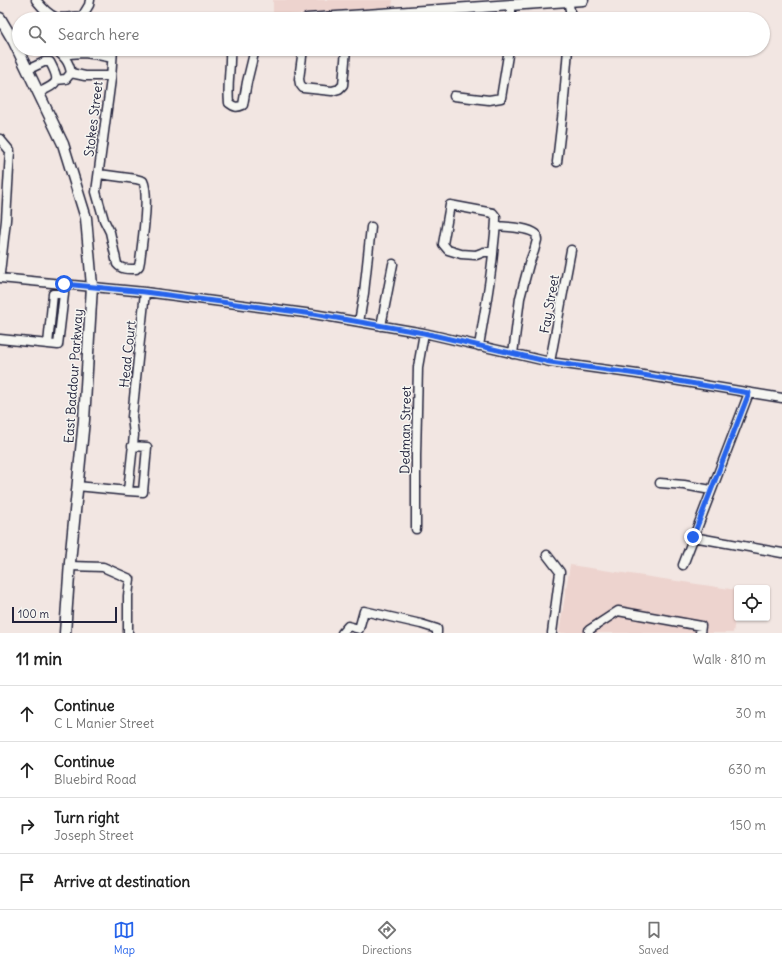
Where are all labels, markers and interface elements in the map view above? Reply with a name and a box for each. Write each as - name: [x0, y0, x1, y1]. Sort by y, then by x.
- search box: [12, 12, 770, 56]
- icon: search: [26, 23, 48, 45]
- text: Search here: [58, 25, 139, 44]
- street label: Stokes Street: [80, 80, 107, 158]
- street label: Fay Street: [536, 273, 563, 335]
- route start: [55, 275, 73, 293]
- street label: East Baddour Parkway: [60, 308, 87, 444]
- street label: Head Court: [116, 319, 140, 388]
- street label: Dedman Street: [396, 385, 415, 474]
- route end: [684, 528, 702, 546]
- map controls: [734, 585, 770, 621]
- button: locate: [734, 585, 770, 621]
- scale bar: [12, 605, 117, 624]
- text: 100 m: [18, 607, 49, 621]
- text: 11 min: [16, 648, 62, 670]
- text: Walk · 810 m: [693, 651, 766, 668]
- text: Continue: [54, 696, 115, 715]
- icon: ahead: [16, 703, 38, 725]
- text: 30 m: [736, 705, 766, 722]
- text: C L Manier Street: [54, 715, 154, 732]
- text: Continue: [54, 752, 115, 771]
- icon: ahead: [16, 759, 38, 781]
- text: 630 m: [728, 761, 766, 778]
- text: Bluebird Road: [54, 771, 136, 788]
- text: Turn right: [54, 808, 119, 827]
- icon: right: [16, 815, 38, 837]
- text: 150 m: [730, 817, 766, 834]
- text: Joseph Street: [54, 827, 134, 844]
- icon: arrive: [16, 871, 38, 893]
- text: Arrive at destination: [54, 872, 190, 891]
- tab: Map: [113, 919, 135, 957]
- tab: Directions: [362, 919, 412, 957]
- tab: Saved: [638, 919, 669, 957]

